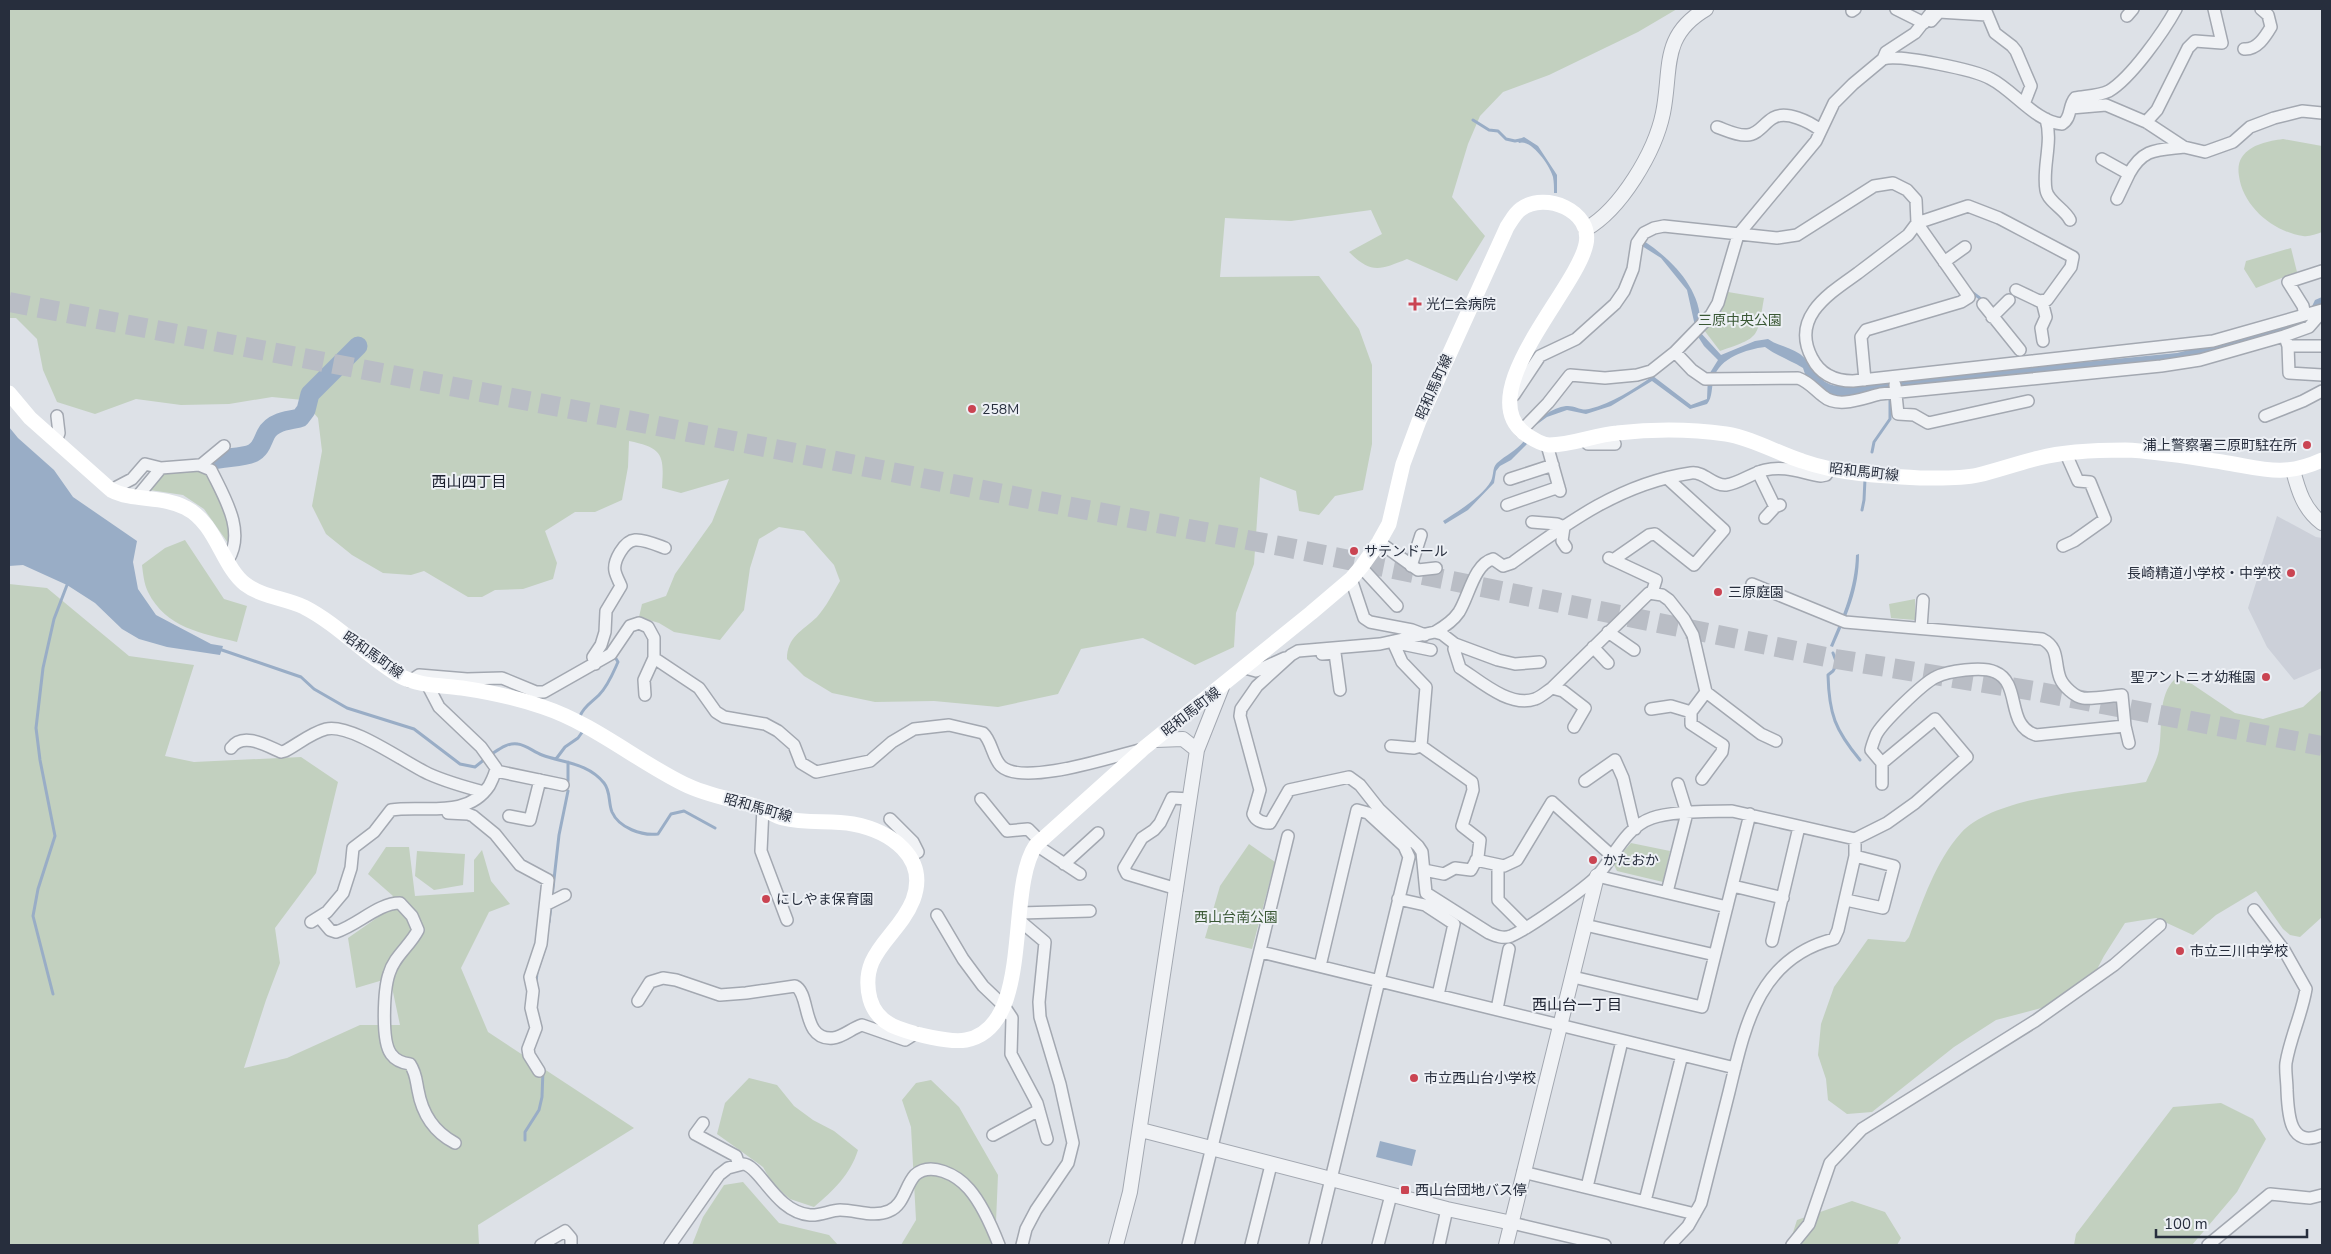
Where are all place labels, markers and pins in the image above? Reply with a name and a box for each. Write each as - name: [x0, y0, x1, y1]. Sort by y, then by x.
- place label: 光仁会病院: [1426, 295, 1496, 314]
- marker: 光仁会病院: [1408, 297, 1422, 311]
- place label: 258M: [982, 400, 1019, 419]
- marker: 258M: [966, 403, 978, 415]
- place label: 浦上警察署三原町駐在所: [2143, 436, 2297, 455]
- marker: 浦上警察署三原町駐在所: [2301, 439, 2313, 451]
- place label: サテンドール: [1364, 542, 1448, 561]
- marker: サテンドール: [1348, 545, 1360, 557]
- place label: 長崎精道小学校・中学校: [2127, 564, 2281, 583]
- marker: 長崎精道小学校・中学校: [2285, 567, 2297, 579]
- place label: 三原庭園: [1728, 583, 1784, 602]
- marker: 三原庭園: [1712, 586, 1724, 598]
- place label: 聖アントニオ幼稚園: [2131, 668, 2256, 687]
- marker: 聖アントニオ幼稚園: [2260, 671, 2272, 683]
- place label: かたおか: [1603, 851, 1659, 870]
- marker: かたおか: [1587, 854, 1599, 866]
- place label: にしやま保育園: [776, 890, 874, 909]
- marker: にしやま保育園: [760, 893, 772, 905]
- place label: 市立三川中学校: [2190, 942, 2288, 961]
- marker: 市立三川中学校: [2174, 945, 2186, 957]
- place label: 市立西山台小学校: [1424, 1069, 1536, 1088]
- marker: 市立西山台小学校: [1408, 1072, 1420, 1084]
- place label: 西山台団地バス停: [1415, 1181, 1527, 1200]
- marker: 西山台団地バス停: [1399, 1184, 1411, 1196]

